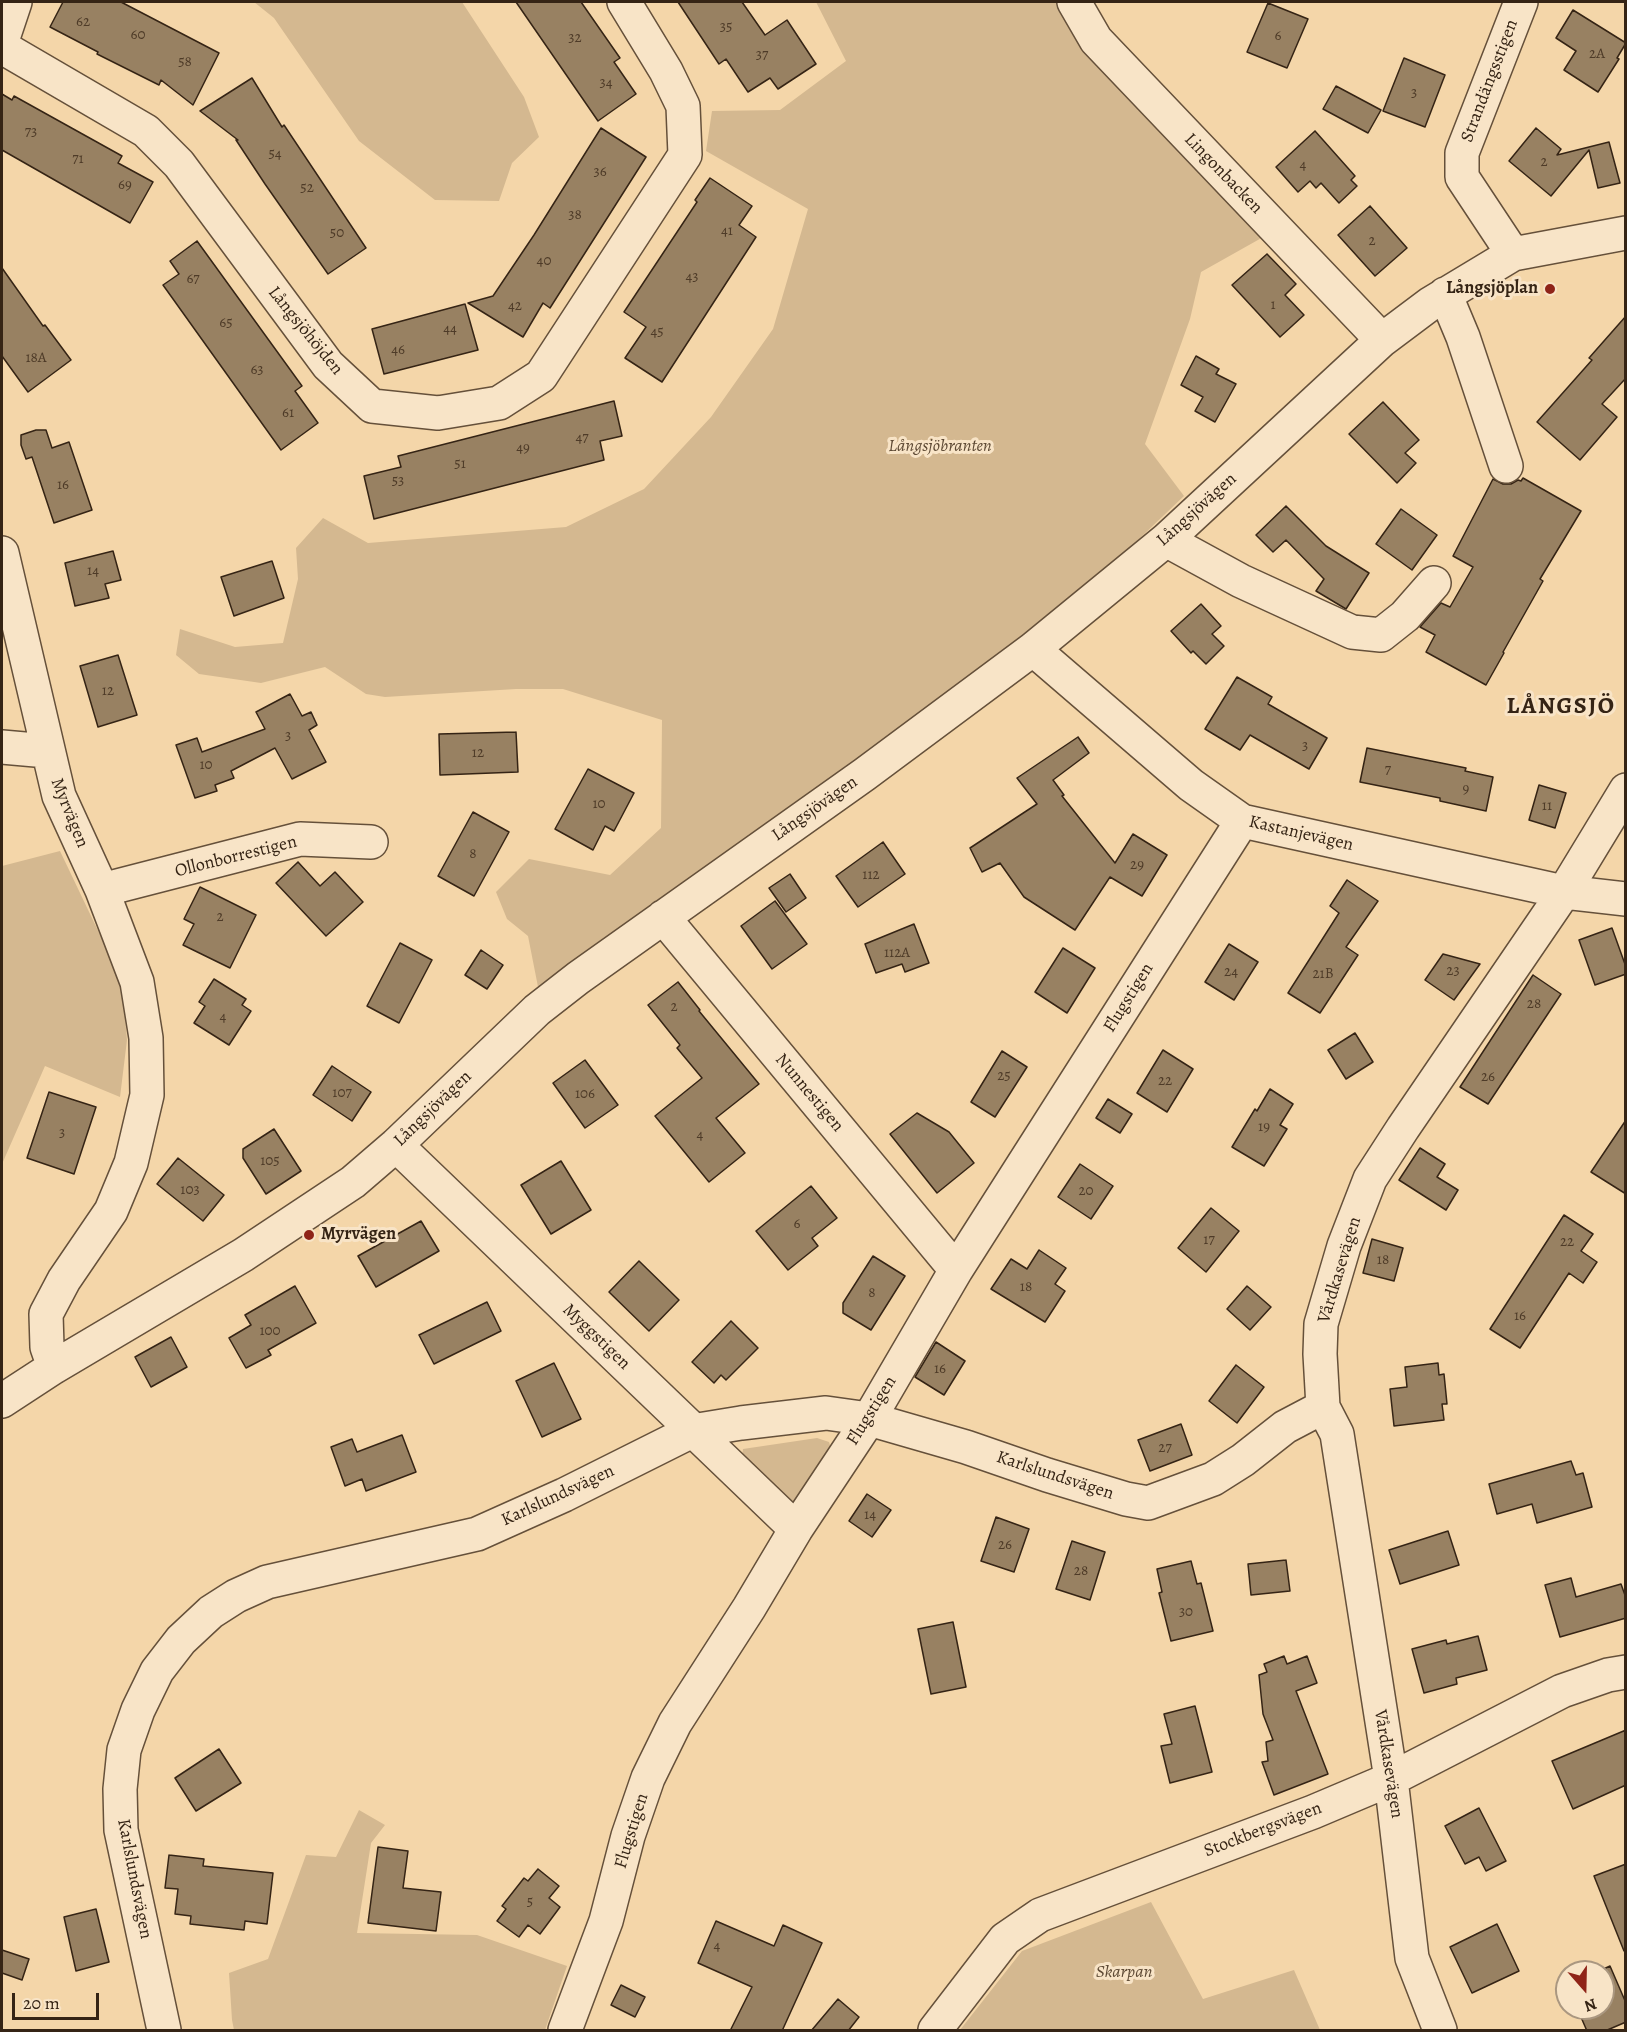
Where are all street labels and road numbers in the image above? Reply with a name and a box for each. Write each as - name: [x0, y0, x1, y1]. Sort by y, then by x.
- street label: Strandängsstigen: [1457, 17, 1523, 145]
- street label: Lingonbacken: [1179, 129, 1267, 219]
- street label: Långsjöhöjden: [263, 282, 347, 380]
- street label: Långsjövägen: [1153, 469, 1241, 551]
- street label: Långsjövägen: [768, 772, 862, 846]
- street label: Myrvägen: [45, 775, 93, 851]
- street label: Kastanjevägen: [1247, 811, 1355, 857]
- street label: Ollonborrestigen: [173, 831, 299, 883]
- street label: Flugstigen: [1099, 959, 1159, 1037]
- street label: Nunnestigen: [770, 1049, 848, 1137]
- street label: Långsjövägen: [390, 1067, 476, 1151]
- street label: Vårdkasevägen: [1314, 1214, 1366, 1326]
- street label: Myggstigen: [558, 1299, 634, 1375]
- street label: Flugstigen: [842, 1372, 902, 1450]
- street label: Karlslundsvägen: [994, 1447, 1116, 1505]
- street label: Karlslundsvägen: [498, 1460, 618, 1532]
- street label: Vårdkasevägen: [1369, 1708, 1407, 1820]
- street label: Flugstigen: [610, 1791, 654, 1871]
- street label: Stockbergsvägen: [1201, 1798, 1325, 1862]
- street label: Karlslundsvägen: [112, 1817, 156, 1941]

